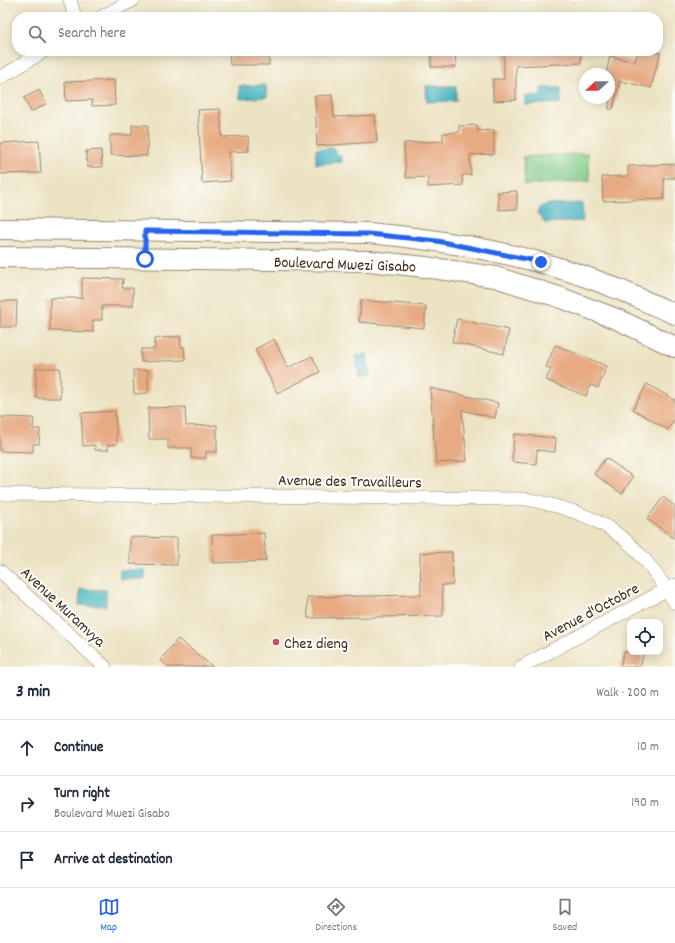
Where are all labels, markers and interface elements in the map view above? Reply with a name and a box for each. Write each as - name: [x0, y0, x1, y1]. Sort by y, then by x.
- search box: [12, 12, 663, 56]
- icon: search: [26, 23, 48, 45]
- text: Search here: [58, 23, 126, 45]
- north arrow: [579, 68, 615, 104]
- route start: [136, 250, 154, 268]
- street label: Boulevard Mwezi Gisabo: [273, 252, 416, 279]
- route end: [532, 253, 550, 271]
- street label: Avenue des Travailleurs: [278, 470, 422, 495]
- street label: Avenue Muramvya: [15, 562, 110, 654]
- street label: Avenue d'Octobre: [539, 578, 644, 648]
- map controls: [627, 619, 663, 655]
- button: locate: [627, 619, 663, 655]
- place label: Chez dieng: [284, 633, 348, 656]
- marker: Chez dieng: [271, 637, 281, 647]
- text: 3 min: [16, 681, 50, 705]
- text: Walk · 200 m: [596, 684, 659, 703]
- icon: ahead: [16, 737, 38, 759]
- text: Continue: [54, 737, 103, 759]
- text: 10 m: [637, 738, 659, 757]
- text: Turn right: [54, 783, 110, 805]
- icon: right: [16, 793, 38, 815]
- text: 190 m: [631, 794, 659, 813]
- text: Boulevard Mwezi Gisabo: [54, 805, 170, 824]
- icon: arrive: [16, 849, 38, 871]
- text: Arrive at destination: [54, 849, 172, 871]
- tab: Map: [98, 896, 120, 936]
- tab: Directions: [315, 896, 357, 936]
- tab: Saved: [553, 896, 577, 936]

